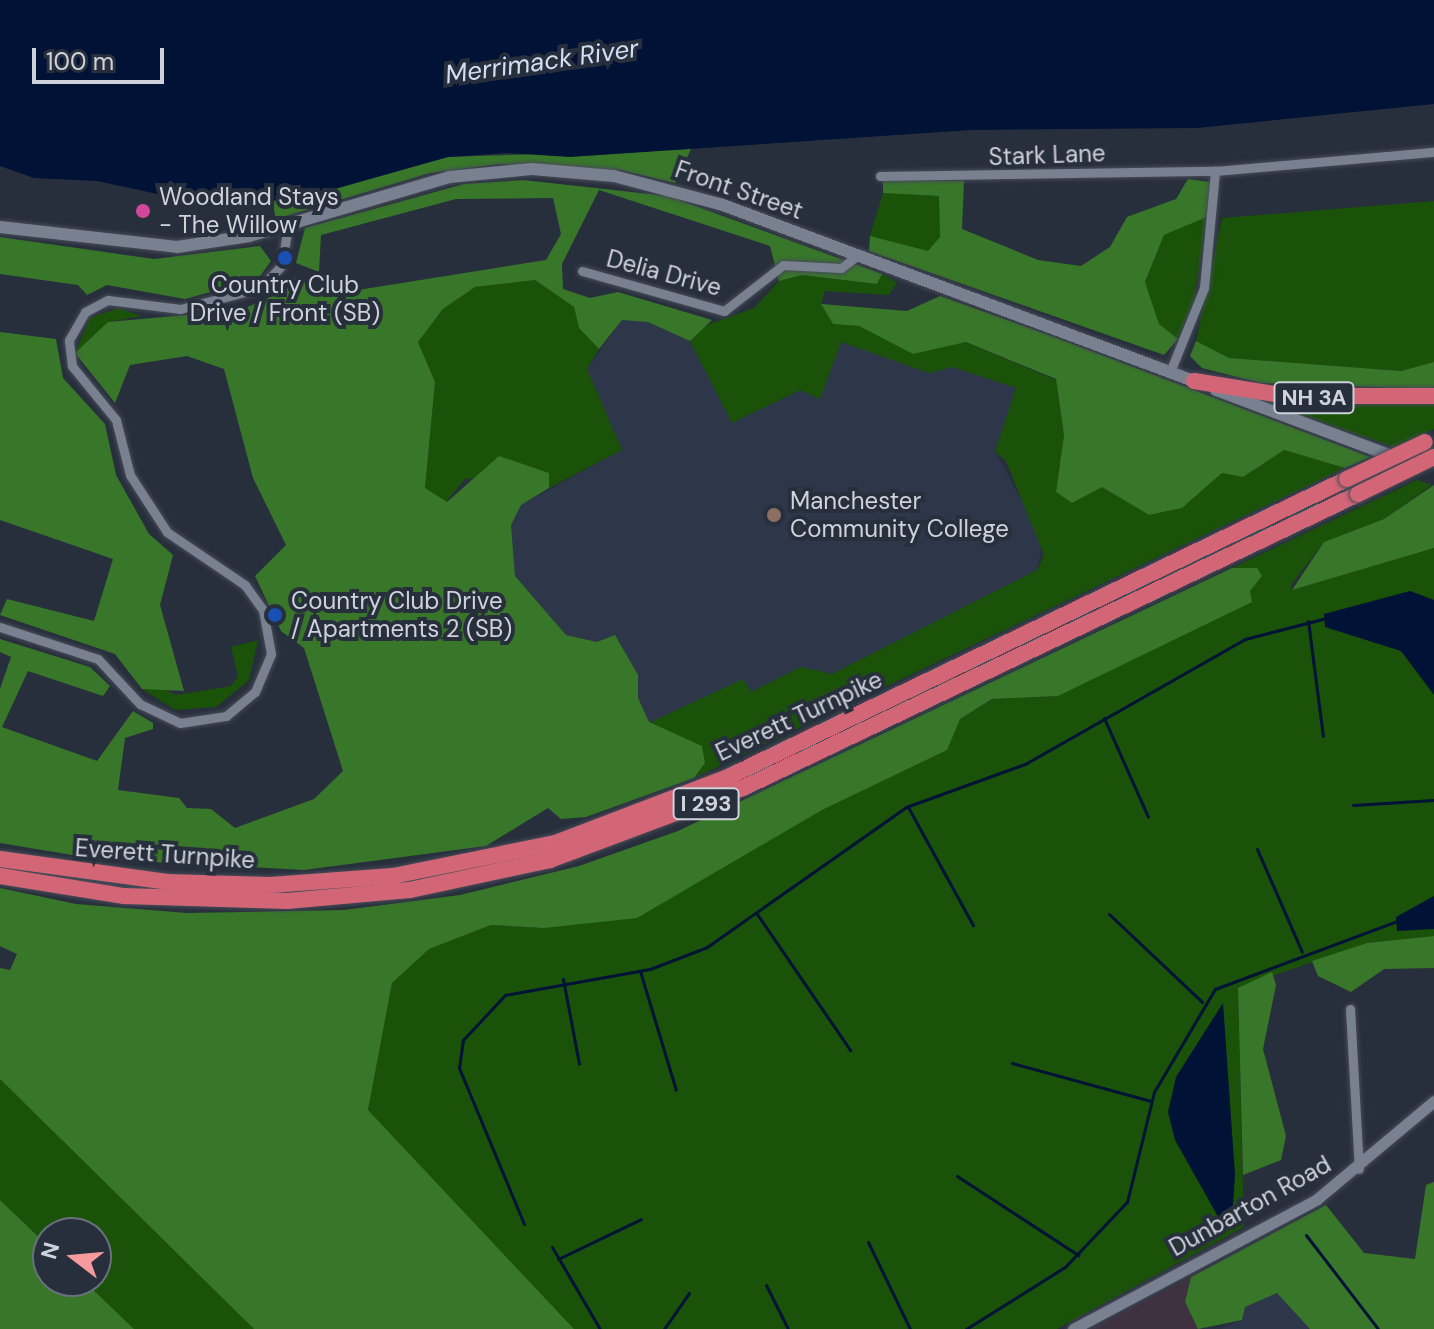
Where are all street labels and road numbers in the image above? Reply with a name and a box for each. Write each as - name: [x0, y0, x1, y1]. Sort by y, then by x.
- street label: Stark Lane: [988, 139, 1106, 171]
- street label: Front Street: [671, 155, 807, 225]
- street label: Delia Drive: [604, 244, 724, 302]
- road number: NH 3A: [1272, 380, 1356, 416]
- street label: Everett Turnpike: [711, 665, 887, 767]
- road number: I 293: [672, 786, 740, 822]
- street label: Everett Turnpike: [74, 833, 256, 875]
- street label: Dunbarton Road: [1164, 1150, 1336, 1262]

